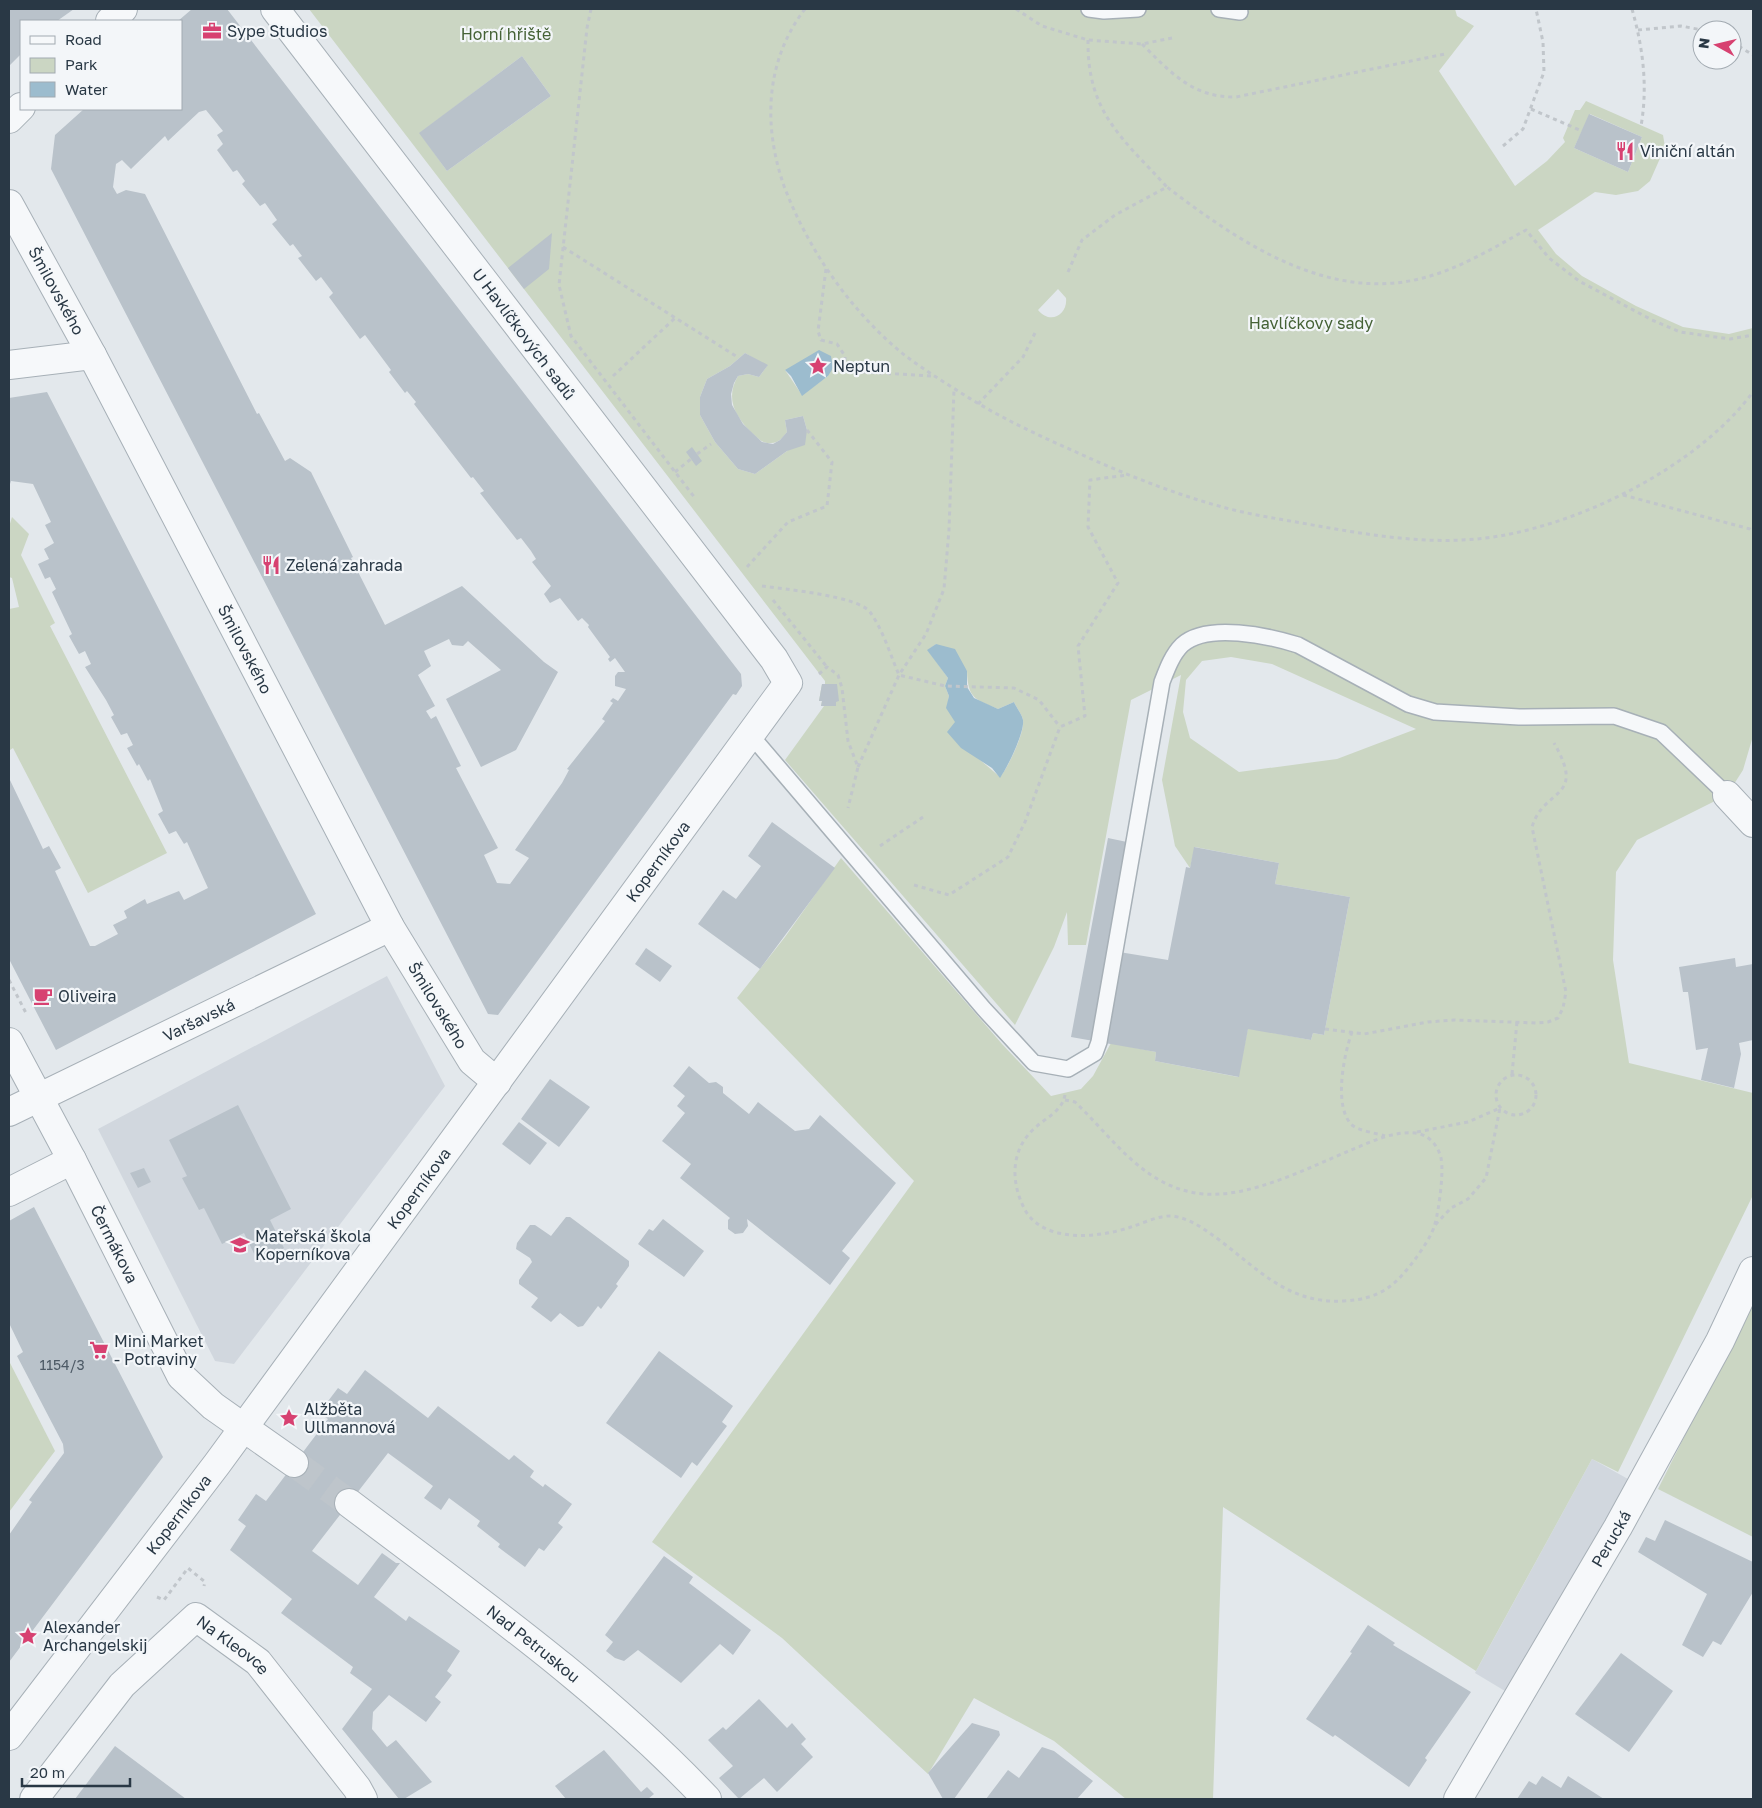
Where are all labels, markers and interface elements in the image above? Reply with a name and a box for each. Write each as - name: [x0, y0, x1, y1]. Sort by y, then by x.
- legend: [20, 20, 182, 110]
- office icon: Sype Studios: [201, 20, 223, 42]
- north arrow: [1692, 20, 1742, 70]
- place label: Sype Studios: [227, 21, 327, 41]
- park label: Horní hřiště: [461, 24, 551, 44]
- text: Road: [65, 30, 102, 48]
- text: N: [1694, 37, 1713, 50]
- text: Park: [65, 55, 98, 73]
- text: Water: [65, 80, 108, 98]
- restaurant icon: Viniční altán: [1614, 140, 1636, 162]
- place label: Viniční altán: [1640, 141, 1735, 161]
- street label: Šmilovského: [24, 243, 89, 338]
- street label: U Havlíčkových sadů: [468, 264, 580, 404]
- park label: Havlíčkovy sady: [1249, 313, 1373, 333]
- place icon: Neptun: [807, 355, 829, 377]
- place label: Neptun: [833, 356, 890, 376]
- restaurant icon: Zelená zahrada: [260, 554, 282, 576]
- place label: Zelená zahrada: [286, 555, 403, 575]
- street label: Šmilovského: [214, 601, 277, 697]
- street label: Koperníkova: [621, 817, 694, 906]
- street label: Šmilovského: [404, 958, 472, 1052]
- cafe icon: Oliveira: [32, 985, 54, 1007]
- place label: Oliveira: [58, 986, 117, 1006]
- street label: Varšavská: [160, 994, 238, 1046]
- street label: Koperníkova: [382, 1144, 455, 1233]
- street label: Čermákova: [86, 1202, 143, 1287]
- place label: Mateřská škola Koperníkova: [255, 1226, 371, 1264]
- school or university icon: Mateřská škola Koperníkova: [229, 1234, 251, 1256]
- place label: Mini Market - Potraviny: [114, 1331, 204, 1369]
- supermarket icon: Mini Market - Potraviny: [88, 1339, 110, 1361]
- house number: 1154/3: [39, 1356, 85, 1373]
- place label: Alžběta Ullmannová: [304, 1399, 396, 1437]
- place icon: Alžběta Ullmannová: [278, 1407, 300, 1429]
- street label: Koperníkova: [141, 1470, 215, 1558]
- street label: Perucká: [1587, 1507, 1635, 1571]
- street label: Nad Petruskou: [483, 1601, 584, 1687]
- street label: Na Kleovce: [193, 1611, 274, 1678]
- place label: Alexander Archangelskij: [43, 1617, 148, 1655]
- place icon: Alexander Archangelskij: [17, 1625, 39, 1647]
- scale bar: [22, 1756, 130, 1788]
- text: 20 m: [30, 1763, 65, 1781]

